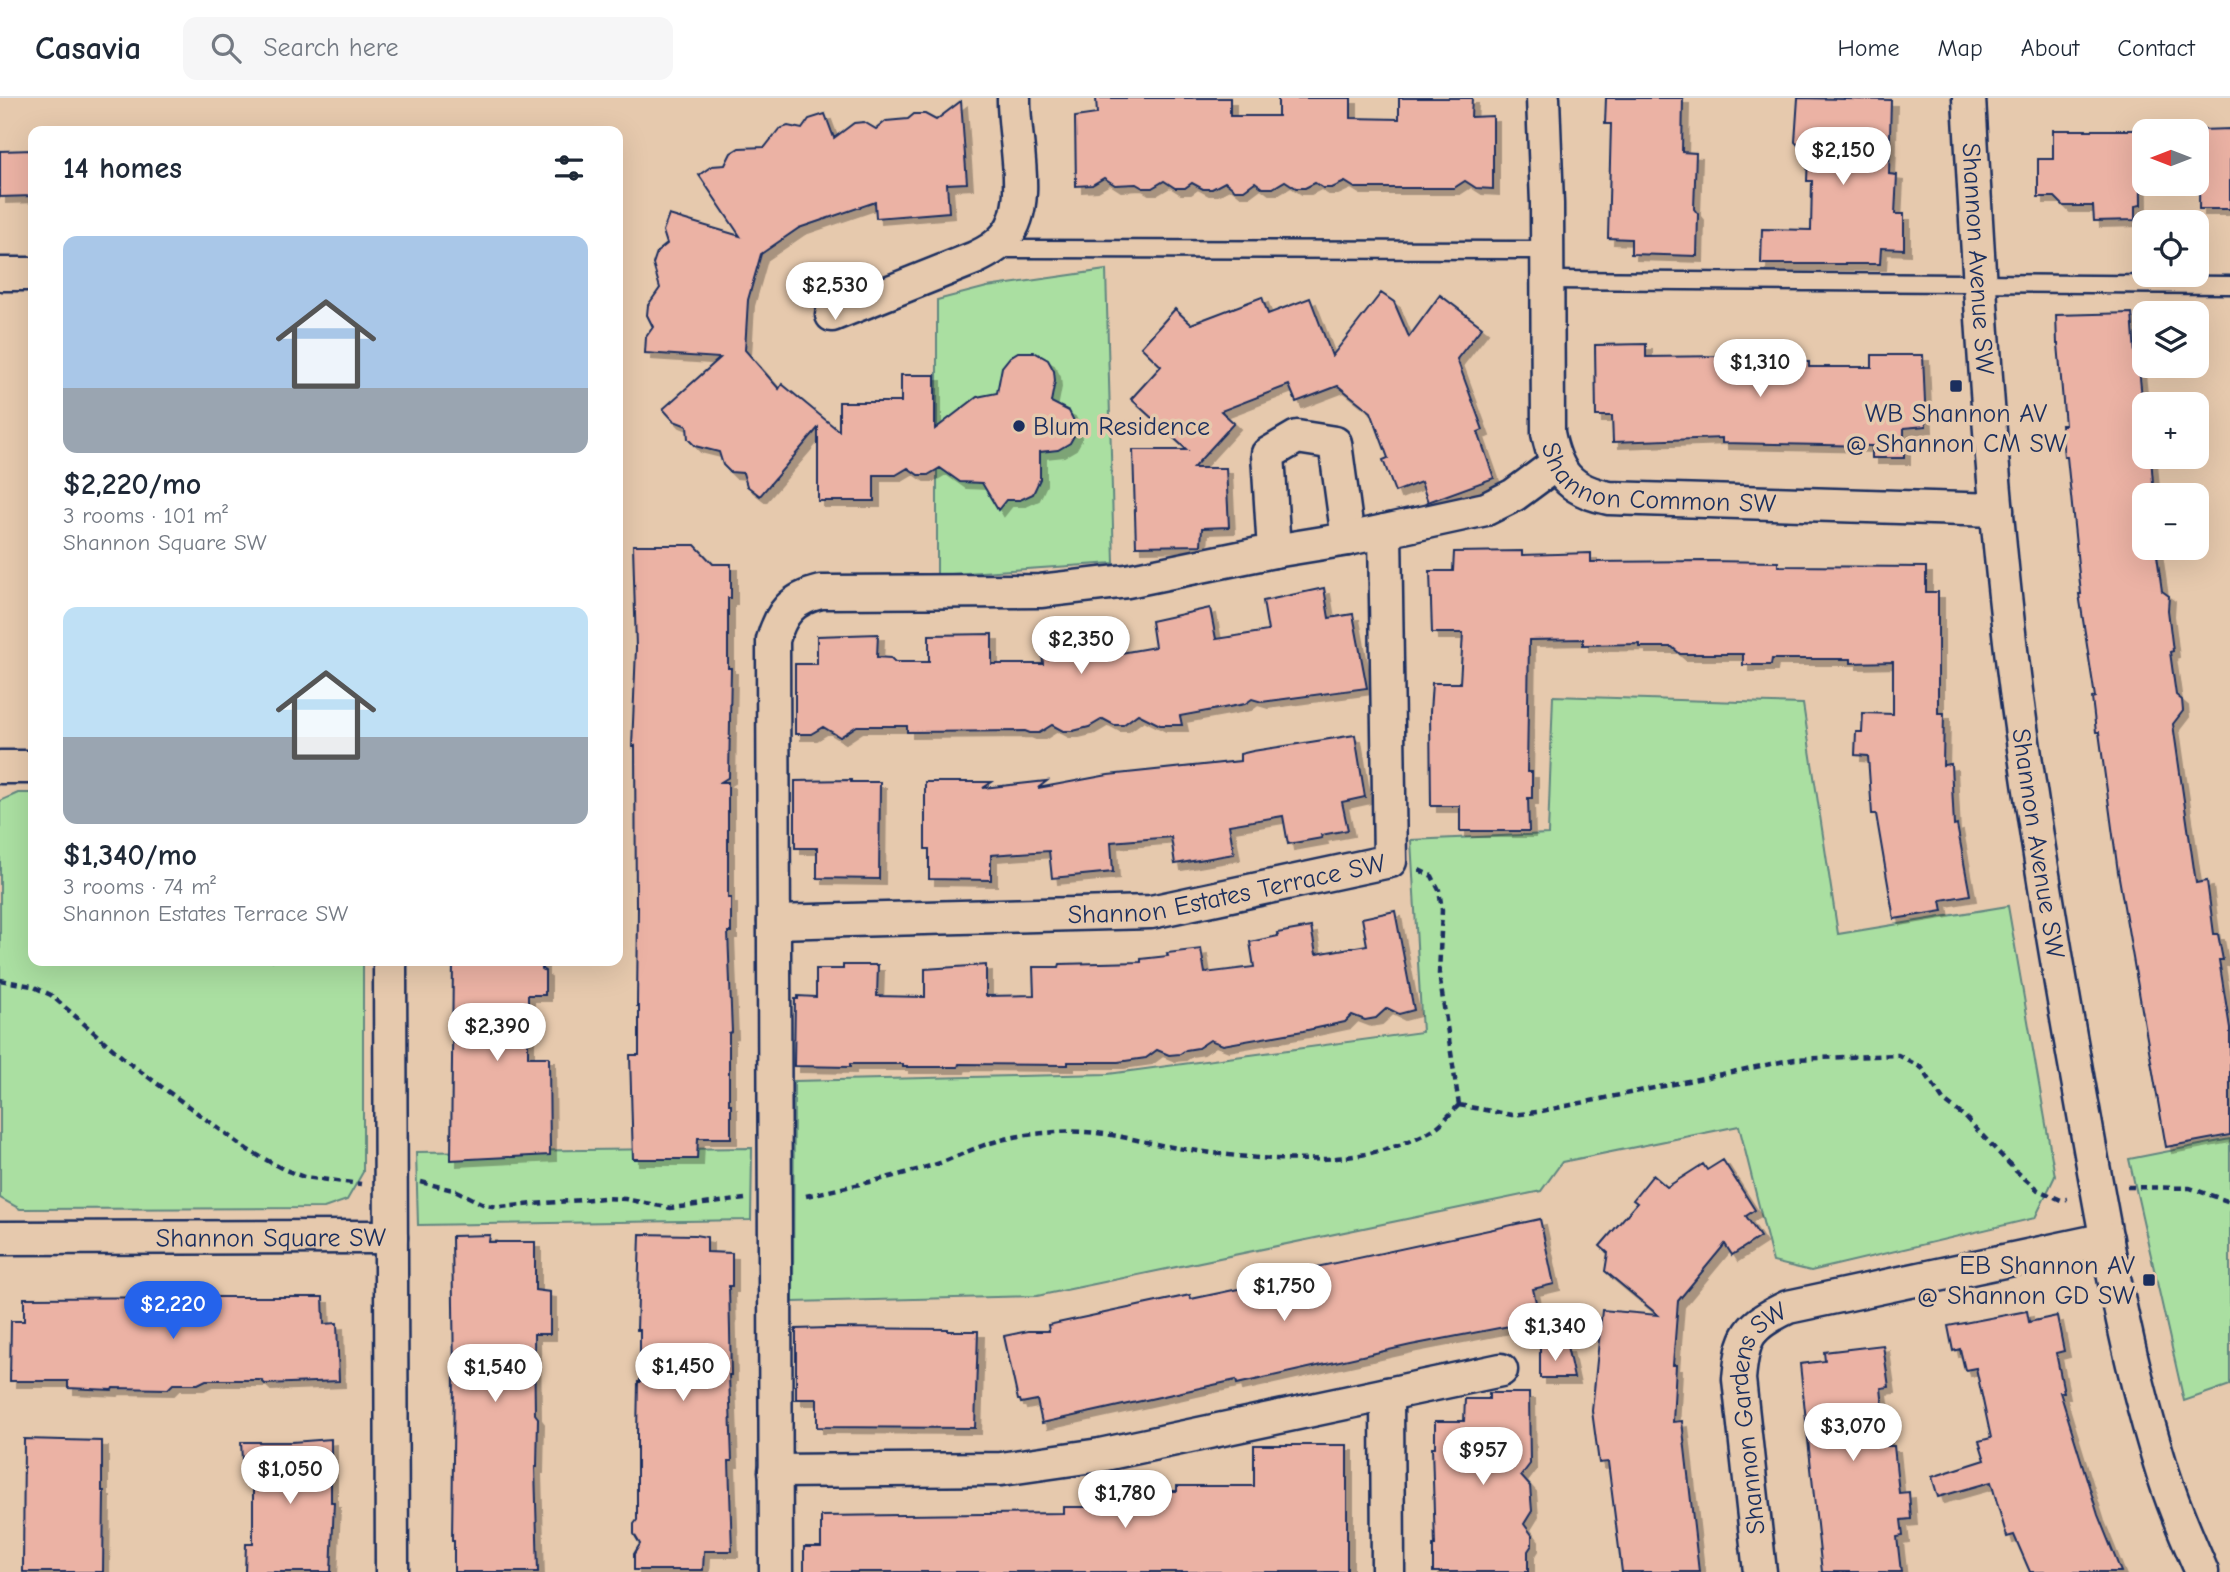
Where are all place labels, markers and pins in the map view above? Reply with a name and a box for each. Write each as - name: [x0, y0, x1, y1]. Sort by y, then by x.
- pin: $2,150: [1786, 127, 1900, 187]
- pin: $2,530: [778, 262, 892, 322]
- pin: $1,310: [1703, 340, 1817, 399]
- marker: WB Shannon AV @ Shannon CM SW: [1948, 378, 1964, 394]
- place label: WB Shannon AV @ Shannon CM SW: [1846, 399, 2067, 459]
- place label: Blum Residence: [1033, 412, 1210, 442]
- marker: Blum Residence: [1011, 418, 1027, 434]
- pin: $2,350: [1024, 616, 1138, 676]
- pin: $2,390: [440, 1004, 554, 1063]
- place label: EB Shannon AV @ Shannon GD SW: [1917, 1251, 2135, 1311]
- pin: $1,750: [1227, 1264, 1341, 1323]
- marker: EB Shannon AV @ Shannon GD SW: [2141, 1272, 2157, 1288]
- pin: $2,220: [116, 1282, 230, 1341]
- pin: $1,340: [1498, 1304, 1612, 1363]
- pin: $1,540: [438, 1344, 552, 1404]
- pin: $1,450: [626, 1344, 740, 1403]
- pin: $3,070: [1796, 1404, 1910, 1463]
- pin: $957: [1442, 1428, 1524, 1487]
- pin: $1,050: [233, 1446, 347, 1506]
- pin: $1,780: [1068, 1470, 1182, 1530]

